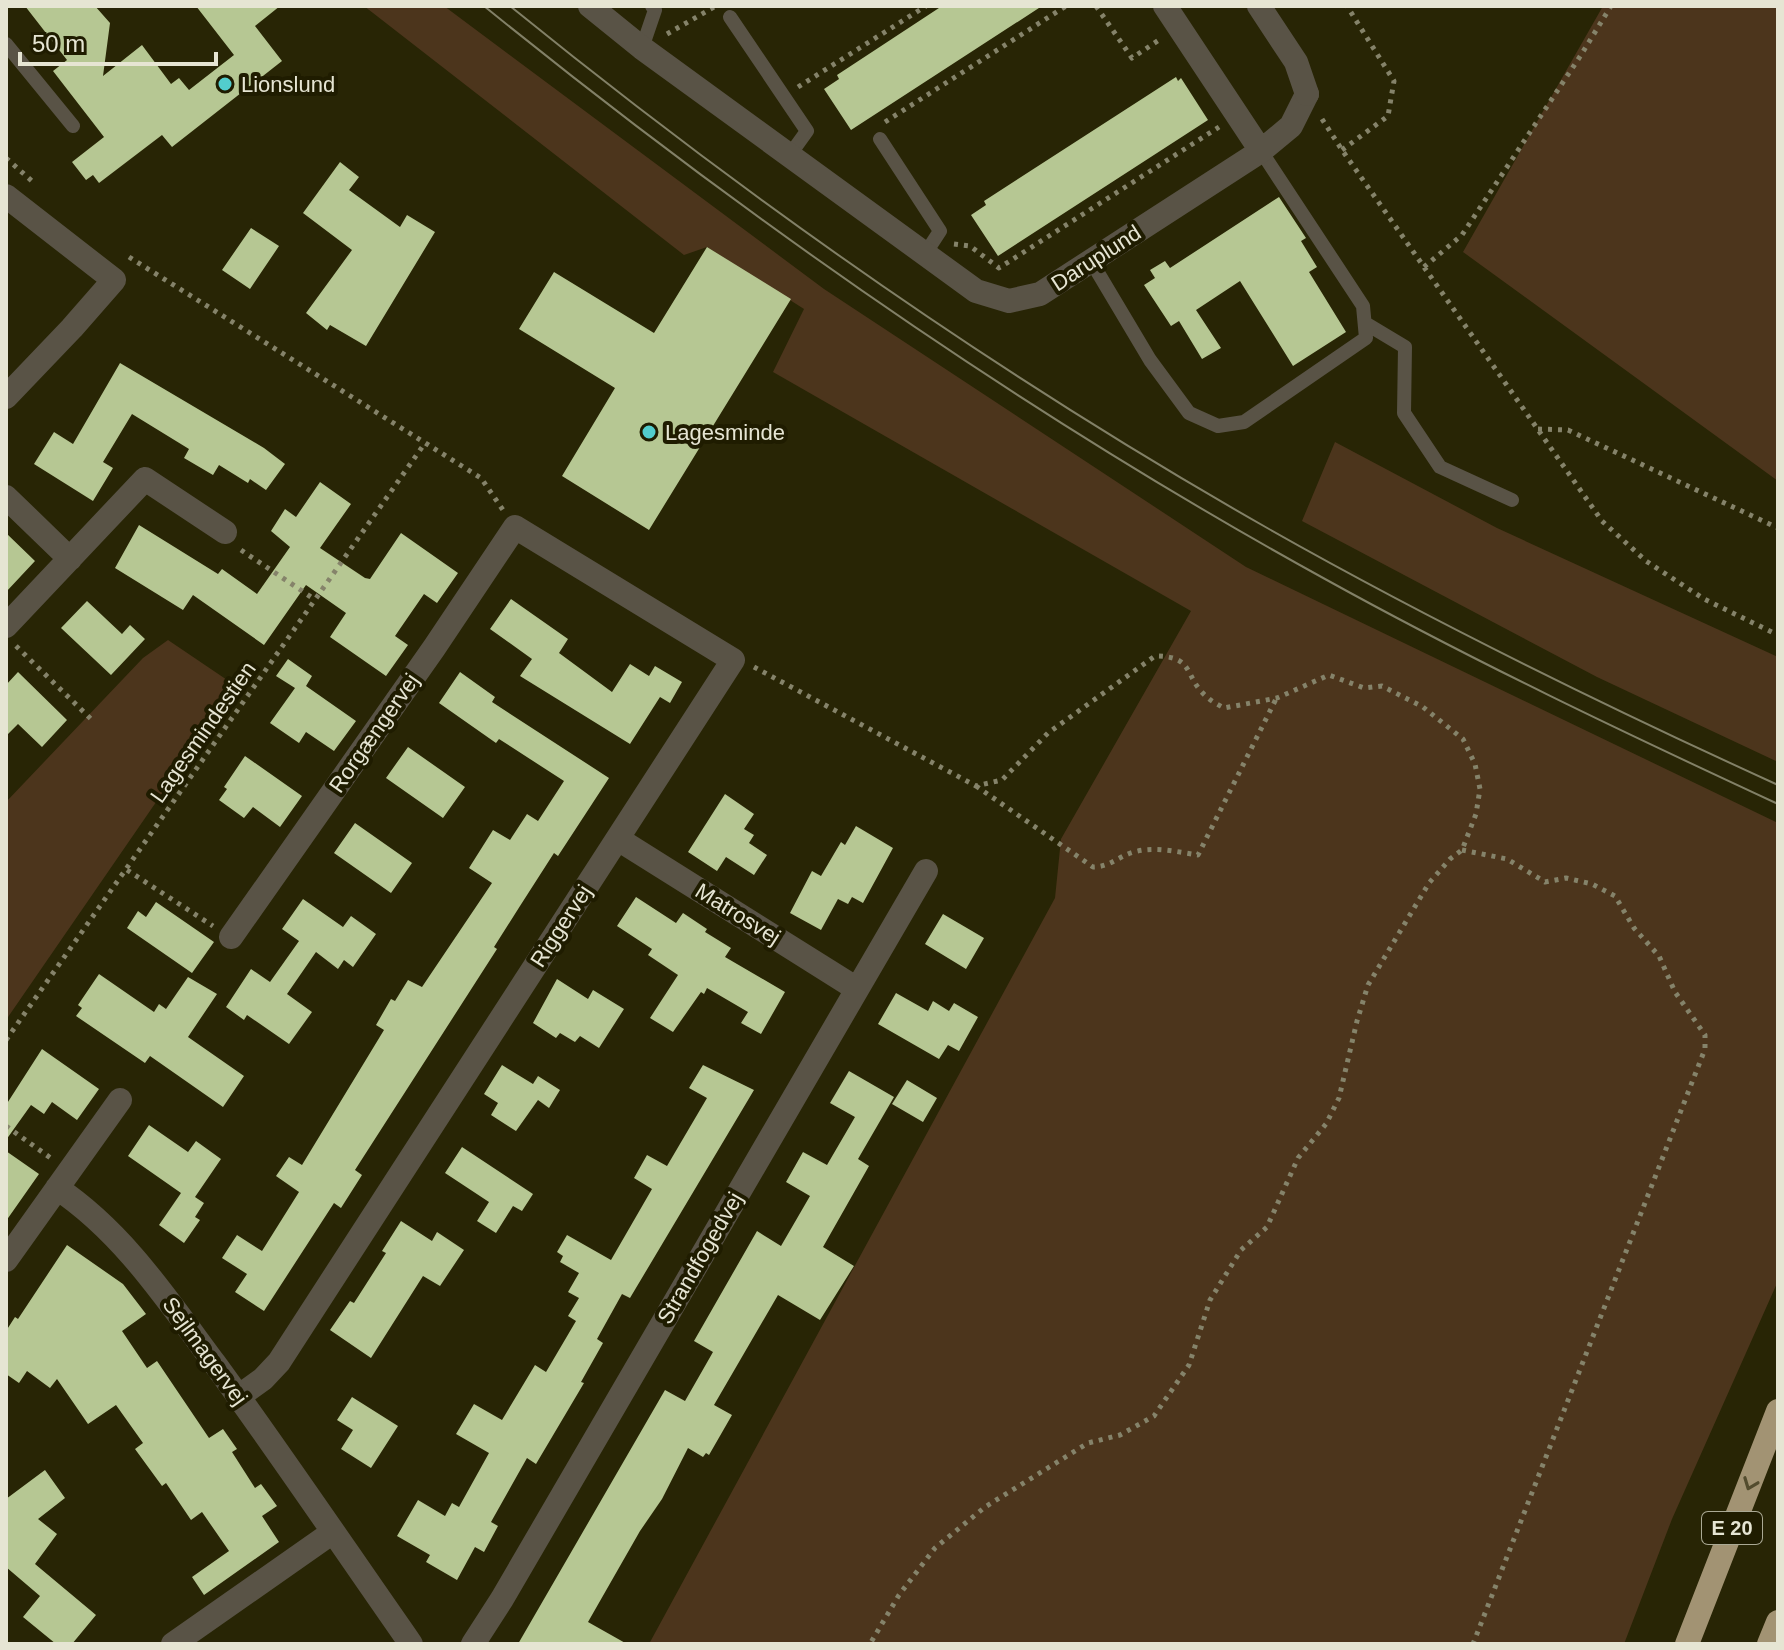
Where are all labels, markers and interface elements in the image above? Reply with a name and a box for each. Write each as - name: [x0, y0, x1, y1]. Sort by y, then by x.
- scale bar: [20, 16, 216, 66]
- text: 50 m: [32, 30, 85, 57]
- place label: Lionslund: [241, 72, 335, 97]
- marker: Lionslund: [216, 75, 234, 93]
- street label: Daruplund: [1047, 220, 1145, 296]
- place label: Lagesminde: [665, 420, 785, 445]
- marker: Lagesminde: [640, 423, 658, 441]
- street label: Lagesmindestien: [145, 657, 261, 807]
- street label: Rorgængervej: [324, 669, 424, 797]
- street label: Matrosvej: [691, 878, 785, 950]
- street label: Riggervej: [525, 880, 597, 972]
- street label: Strandfogedvej: [652, 1188, 748, 1328]
- street label: Sejlmagervej: [158, 1292, 252, 1410]
- one-way arrow: [1743, 1476, 1760, 1490]
- road number: E 20: [1702, 1512, 1762, 1544]

